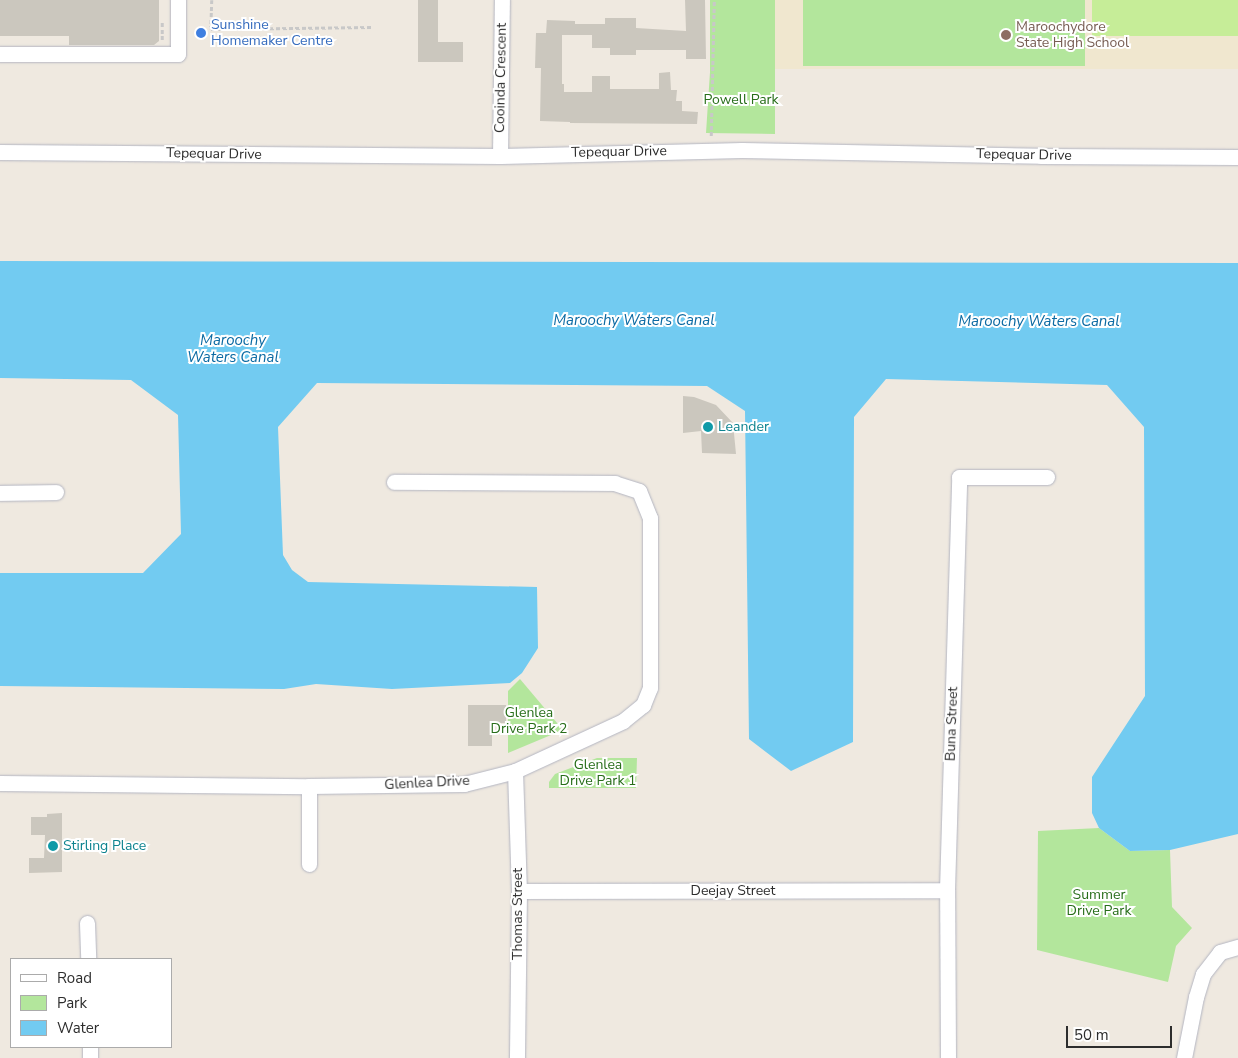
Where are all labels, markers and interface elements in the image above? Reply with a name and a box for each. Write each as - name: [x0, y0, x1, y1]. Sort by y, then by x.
- place label: Sunshine Homemaker Centre: [211, 17, 333, 49]
- place label: Maroochydore State High School: [1016, 19, 1129, 52]
- street label: Cooinda Crescent: [492, 23, 510, 133]
- marker: Sunshine Homemaker Centre: [195, 27, 207, 39]
- marker: Maroochydore State High School: [1000, 29, 1012, 41]
- park label: Powell Park: [703, 92, 779, 108]
- street label: Tepequar Drive: [571, 143, 667, 161]
- street label: Tepequar Drive: [166, 145, 262, 163]
- street label: Tepequar Drive: [976, 146, 1072, 164]
- water label: Maroochy Waters Canal: [553, 312, 715, 330]
- water label: Maroochy Waters Canal: [958, 313, 1120, 331]
- water label: Maroochy Waters Canal: [187, 331, 279, 366]
- place label: Leander: [718, 419, 769, 435]
- marker: Leander: [702, 421, 714, 433]
- street label: Buna Street: [942, 686, 962, 762]
- park label: Glenlea Drive Park 2: [491, 705, 567, 738]
- park label: Glenlea Drive Park 1: [560, 757, 636, 790]
- street label: Glenlea Drive: [384, 772, 470, 794]
- place label: Stirling Place: [63, 838, 146, 854]
- marker: Stirling Place: [47, 840, 59, 852]
- street label: Thomas Street: [510, 868, 526, 960]
- street label: Deejay Street: [691, 883, 775, 899]
- park label: Summer Drive Park: [1067, 887, 1131, 920]
- legend: [10, 958, 172, 1048]
- text: Road: [57, 968, 92, 988]
- text: Park: [57, 993, 87, 1013]
- scale bar: [1068, 1016, 1174, 1048]
- text: Water: [57, 1018, 99, 1038]
- text: 50 m: [1074, 1025, 1109, 1045]

